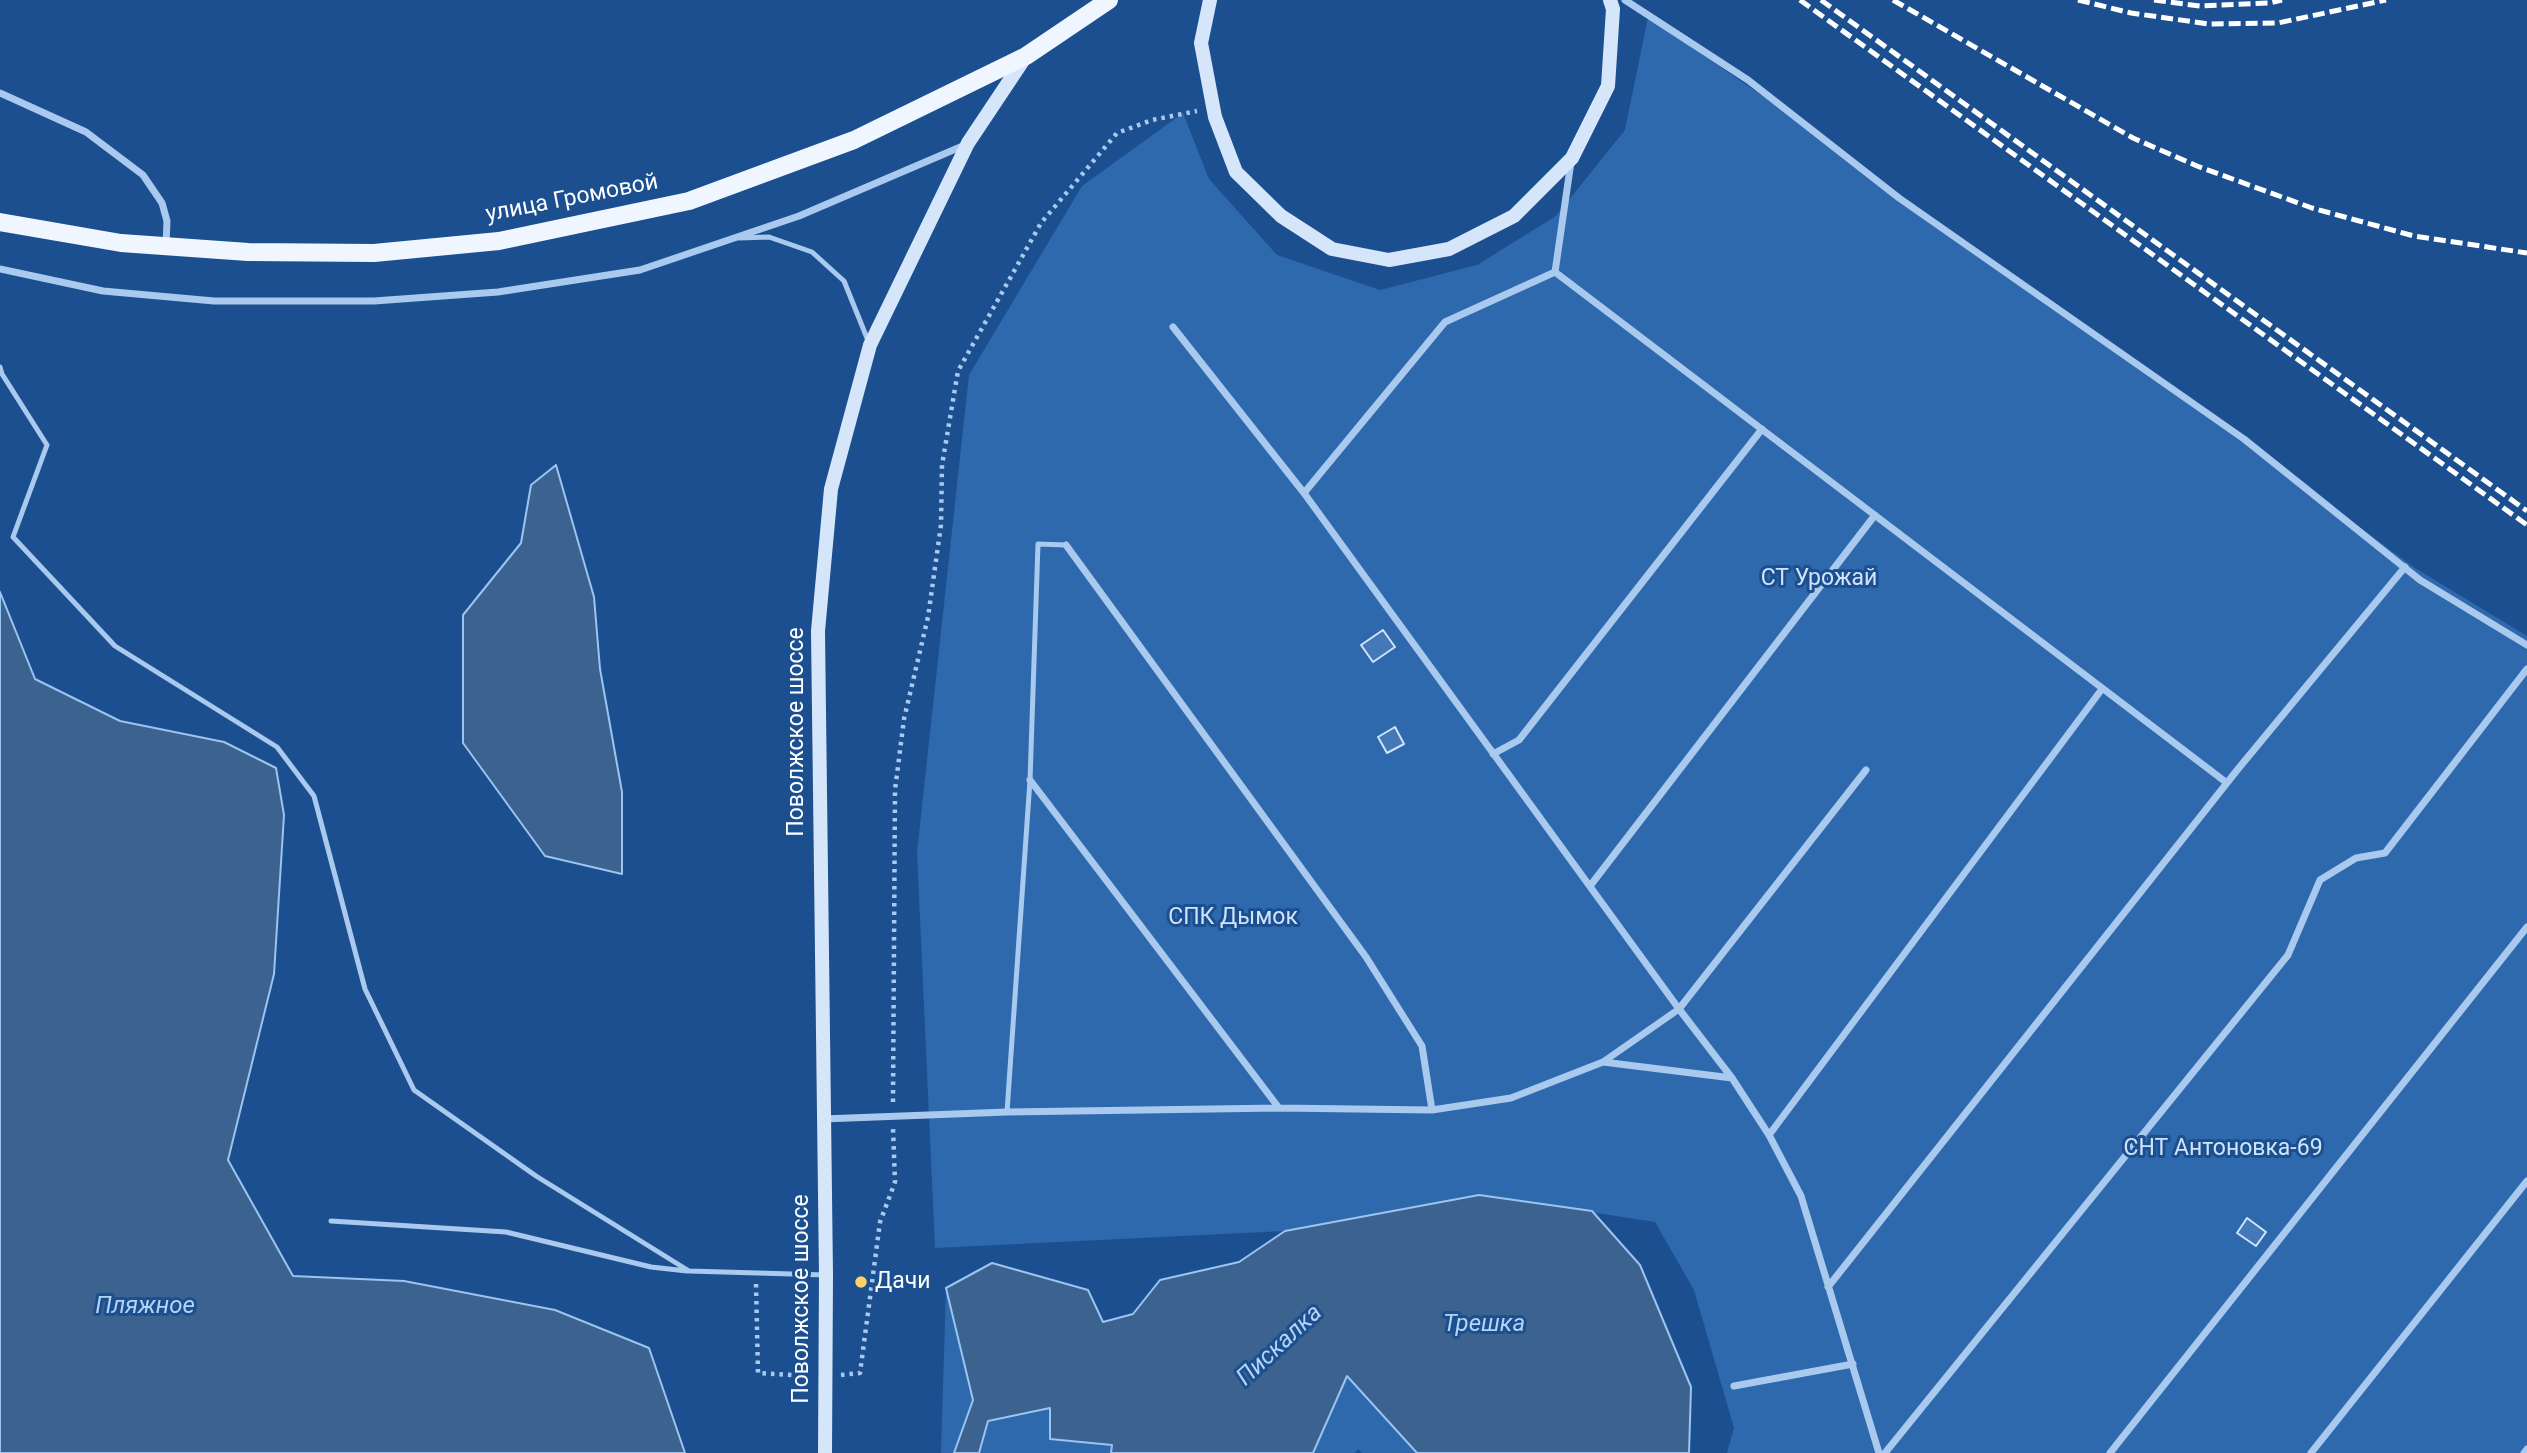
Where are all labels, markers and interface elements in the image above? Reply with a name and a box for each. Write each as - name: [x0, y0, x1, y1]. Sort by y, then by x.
- street label: улица Громовой: [483, 169, 661, 229]
- park label: СТ Урожай: [1761, 565, 1877, 593]
- street label: Поволжское шоссе: [783, 627, 811, 837]
- park label: СПК Дымок: [1168, 904, 1298, 932]
- park label: СНТ Антоновка-69: [2123, 1135, 2323, 1163]
- street label: Поволжское шоссе: [788, 1194, 816, 1404]
- place label: Дачи: [875, 1268, 931, 1296]
- marker: Дачи: [853, 1274, 869, 1290]
- water label: Пляжное: [95, 1293, 195, 1321]
- water label: Пискалка: [1231, 1299, 1329, 1393]
- water label: Трешка: [1443, 1311, 1525, 1339]

